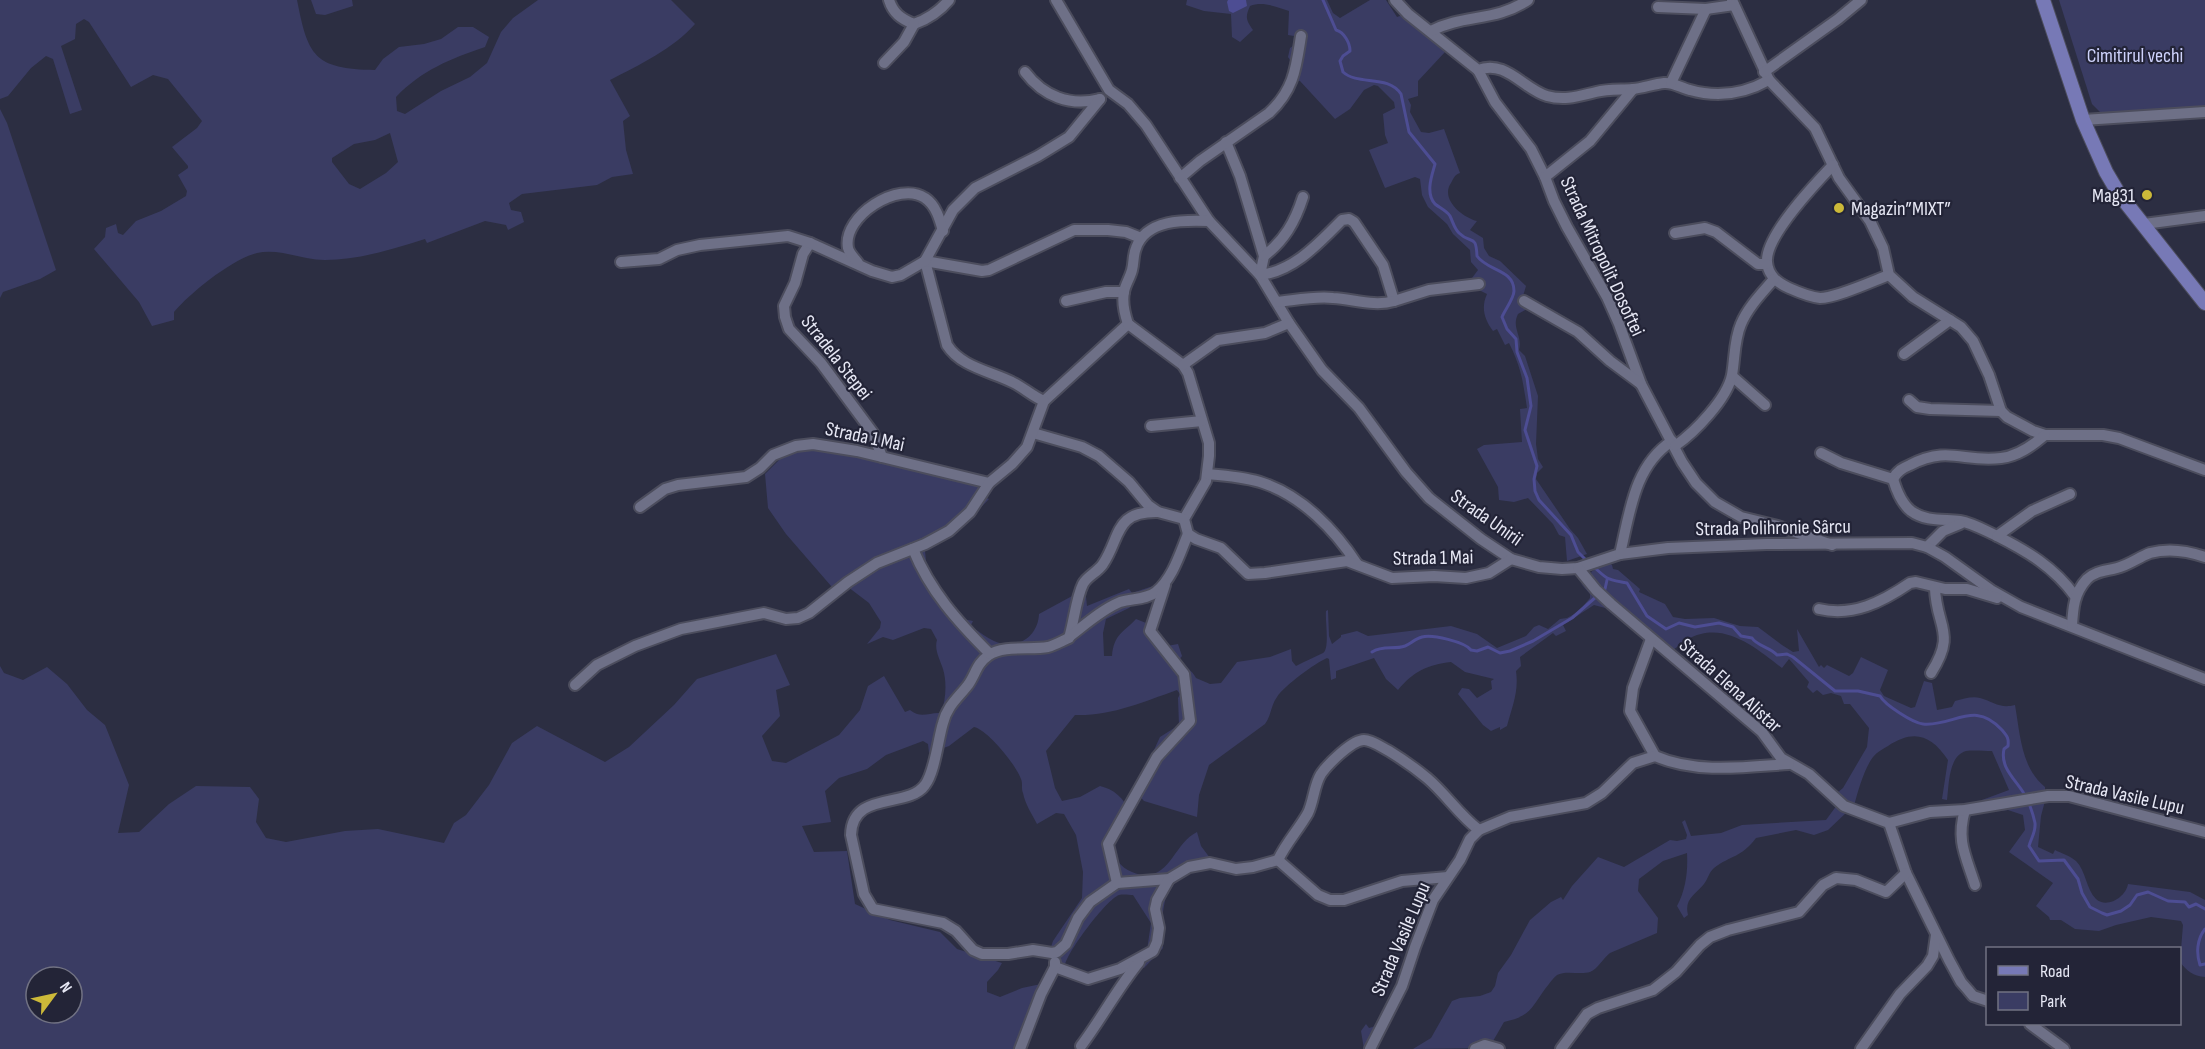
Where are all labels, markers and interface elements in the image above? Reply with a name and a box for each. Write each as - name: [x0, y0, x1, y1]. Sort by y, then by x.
- park label: Cimitirul vechi: [2087, 44, 2183, 68]
- street label: Strada Mitropolit Dosoftei: [1555, 173, 1650, 340]
- place label: Mag31: [2092, 184, 2135, 208]
- marker: Mag31: [2140, 188, 2154, 202]
- place label: Magazin”MIXT”: [1851, 197, 1951, 221]
- marker: Magazin”MIXT”: [1832, 201, 1846, 215]
- street label: Stradela Stepei: [796, 310, 877, 405]
- street label: Strada 1 Mai: [823, 417, 907, 457]
- street label: Strada Unirii: [1446, 484, 1527, 551]
- street label: Strada Polihronie Sârcu: [1695, 515, 1851, 541]
- street label: Strada 1 Mai: [1393, 545, 1473, 571]
- street label: Strada Elena Alistar: [1674, 633, 1787, 738]
- street label: Strada Vasile Lupu: [2063, 770, 2187, 820]
- street label: Strada Vasile Lupu: [1366, 879, 1436, 1000]
- legend: [1986, 947, 2181, 1025]
- text: Road: [2040, 961, 2070, 982]
- north arrow: [24, 965, 84, 1025]
- text: N: [55, 979, 76, 996]
- text: Park: [2040, 991, 2066, 1012]

